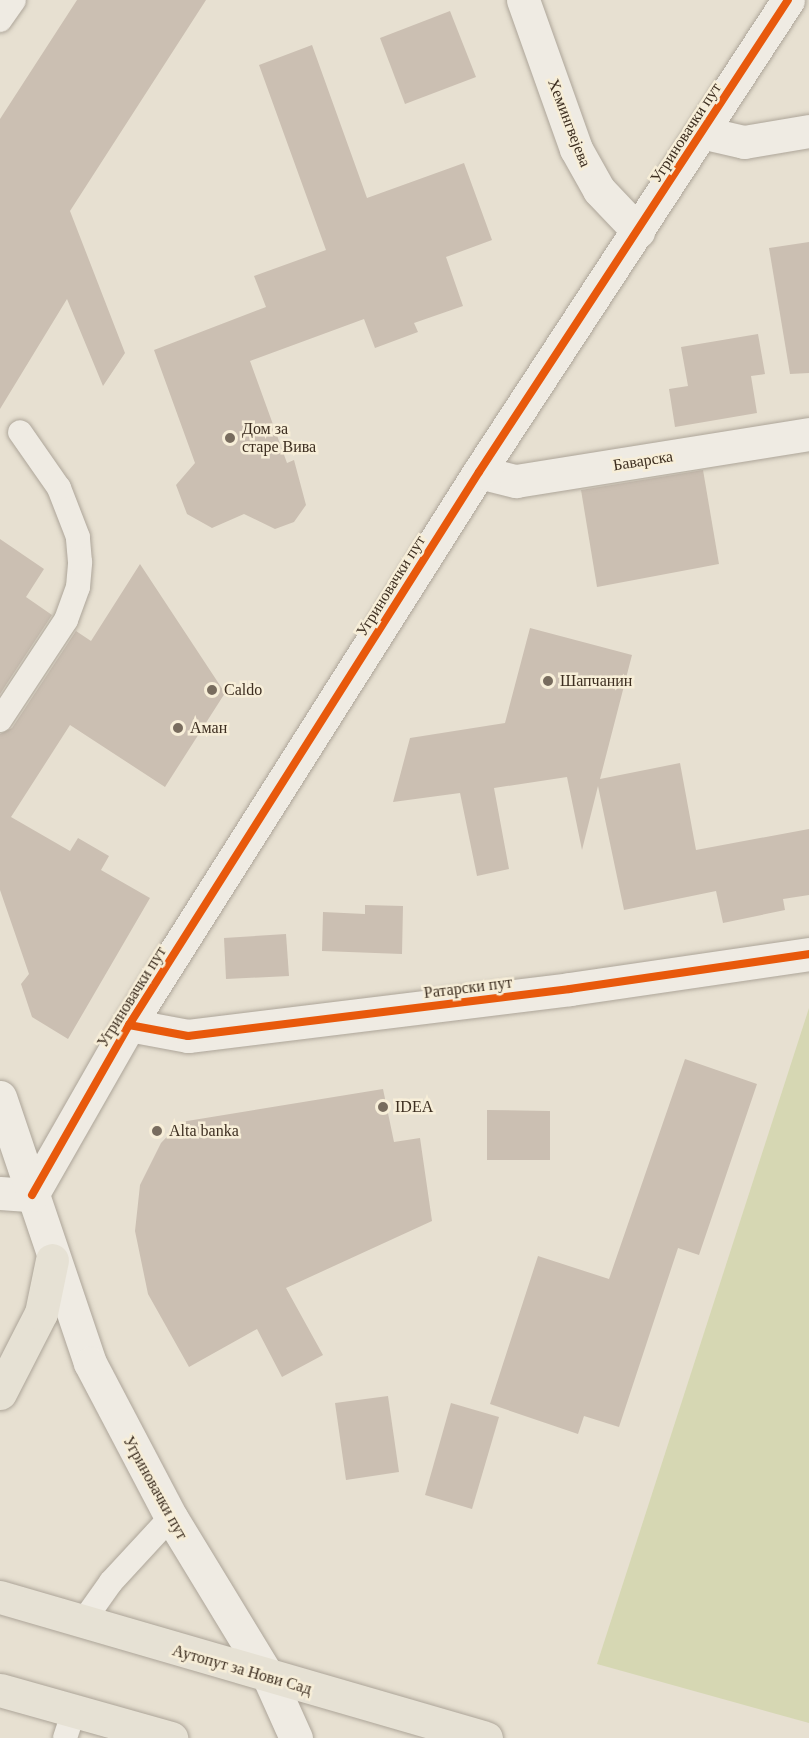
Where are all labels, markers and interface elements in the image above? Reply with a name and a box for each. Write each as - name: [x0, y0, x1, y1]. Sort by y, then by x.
- street label: Хемингвејева: [543, 76, 595, 170]
- street label: Угриновачки пут: [647, 79, 725, 187]
- place label: Дом за старе Вива: [242, 419, 316, 457]
- marker: Дом за старе Вива: [223, 431, 237, 445]
- street label: Баварска: [612, 447, 674, 475]
- street label: Угриновачки пут: [352, 532, 430, 640]
- place label: Шапчанин: [560, 671, 632, 691]
- marker: Шапчанин: [541, 674, 555, 688]
- place label: Caldo: [224, 680, 262, 700]
- marker: Caldo: [205, 683, 219, 697]
- place label: Аман: [190, 718, 227, 738]
- marker: Аман: [171, 721, 185, 735]
- street label: Угриновачки пут: [93, 943, 171, 1051]
- street label: Ратарски пут: [423, 973, 513, 1003]
- place label: IDEA: [395, 1097, 433, 1117]
- marker: IDEA: [376, 1100, 390, 1114]
- place label: Alta banka: [169, 1121, 239, 1141]
- marker: Alta banka: [150, 1124, 164, 1138]
- street label: Угриновачки пут: [119, 1433, 191, 1543]
- street label: Аутопут за Нови Сад: [170, 1641, 314, 1699]

